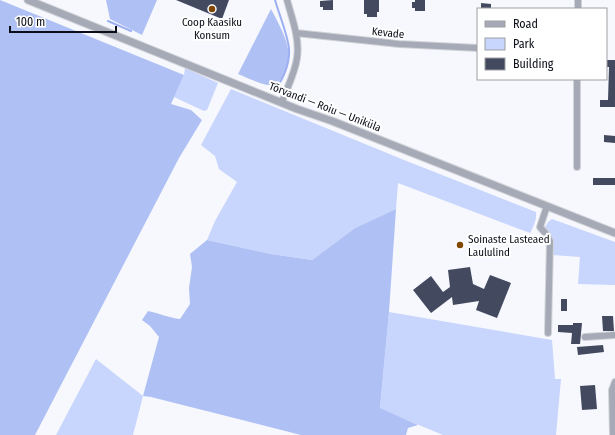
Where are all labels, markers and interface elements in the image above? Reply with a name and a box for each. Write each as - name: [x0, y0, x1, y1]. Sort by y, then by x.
- marker: Coop Kaasiku Konsum: [207, 4, 217, 14]
- scale bar: [10, 8, 116, 34]
- legend: [477, 8, 607, 80]
- text: 100 m: [16, 15, 45, 29]
- place label: Coop Kaasiku Konsum: [182, 16, 242, 42]
- text: Road: [513, 17, 538, 31]
- street label: Kevade: [371, 25, 405, 41]
- text: Park: [513, 37, 535, 51]
- text: Building: [513, 57, 554, 71]
- street label: Tõrvandi — Roiu — Uniküla: [267, 80, 383, 134]
- place label: Soinaste Lasteaed Laululind: [468, 233, 550, 259]
- marker: Soinaste Lasteaed Laululind: [455, 240, 465, 250]

